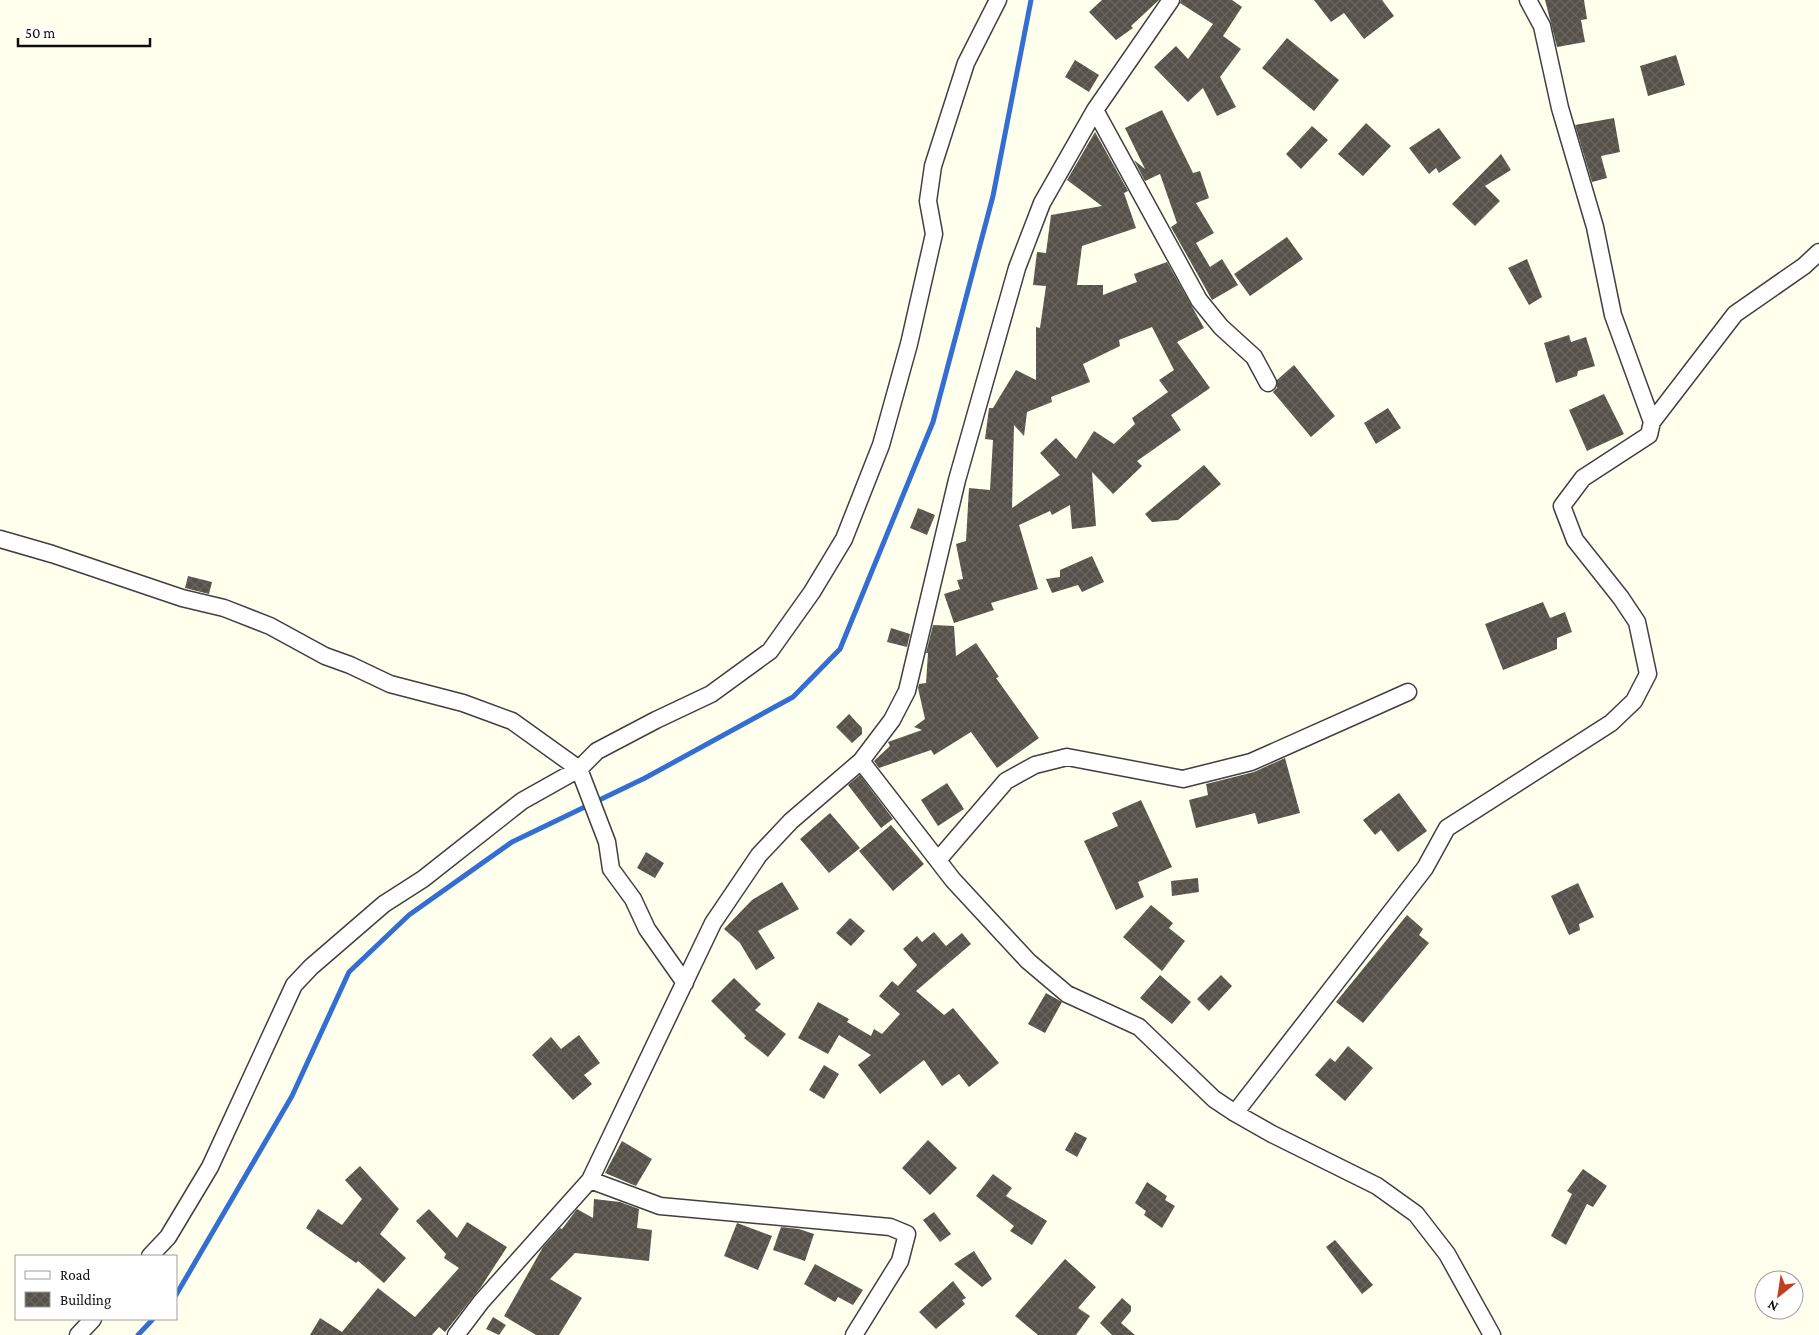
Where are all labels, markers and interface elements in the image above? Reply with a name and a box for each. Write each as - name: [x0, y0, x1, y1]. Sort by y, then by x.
- scale bar: [18, 15, 150, 47]
- text: 50 m: [25, 25, 55, 41]
- legend: [15, 1255, 178, 1320]
- text: Road: [60, 1267, 91, 1283]
- north arrow: [1754, 1270, 1804, 1320]
- text: Building: [60, 1292, 111, 1309]
- text: N: [1764, 1297, 1781, 1316]

